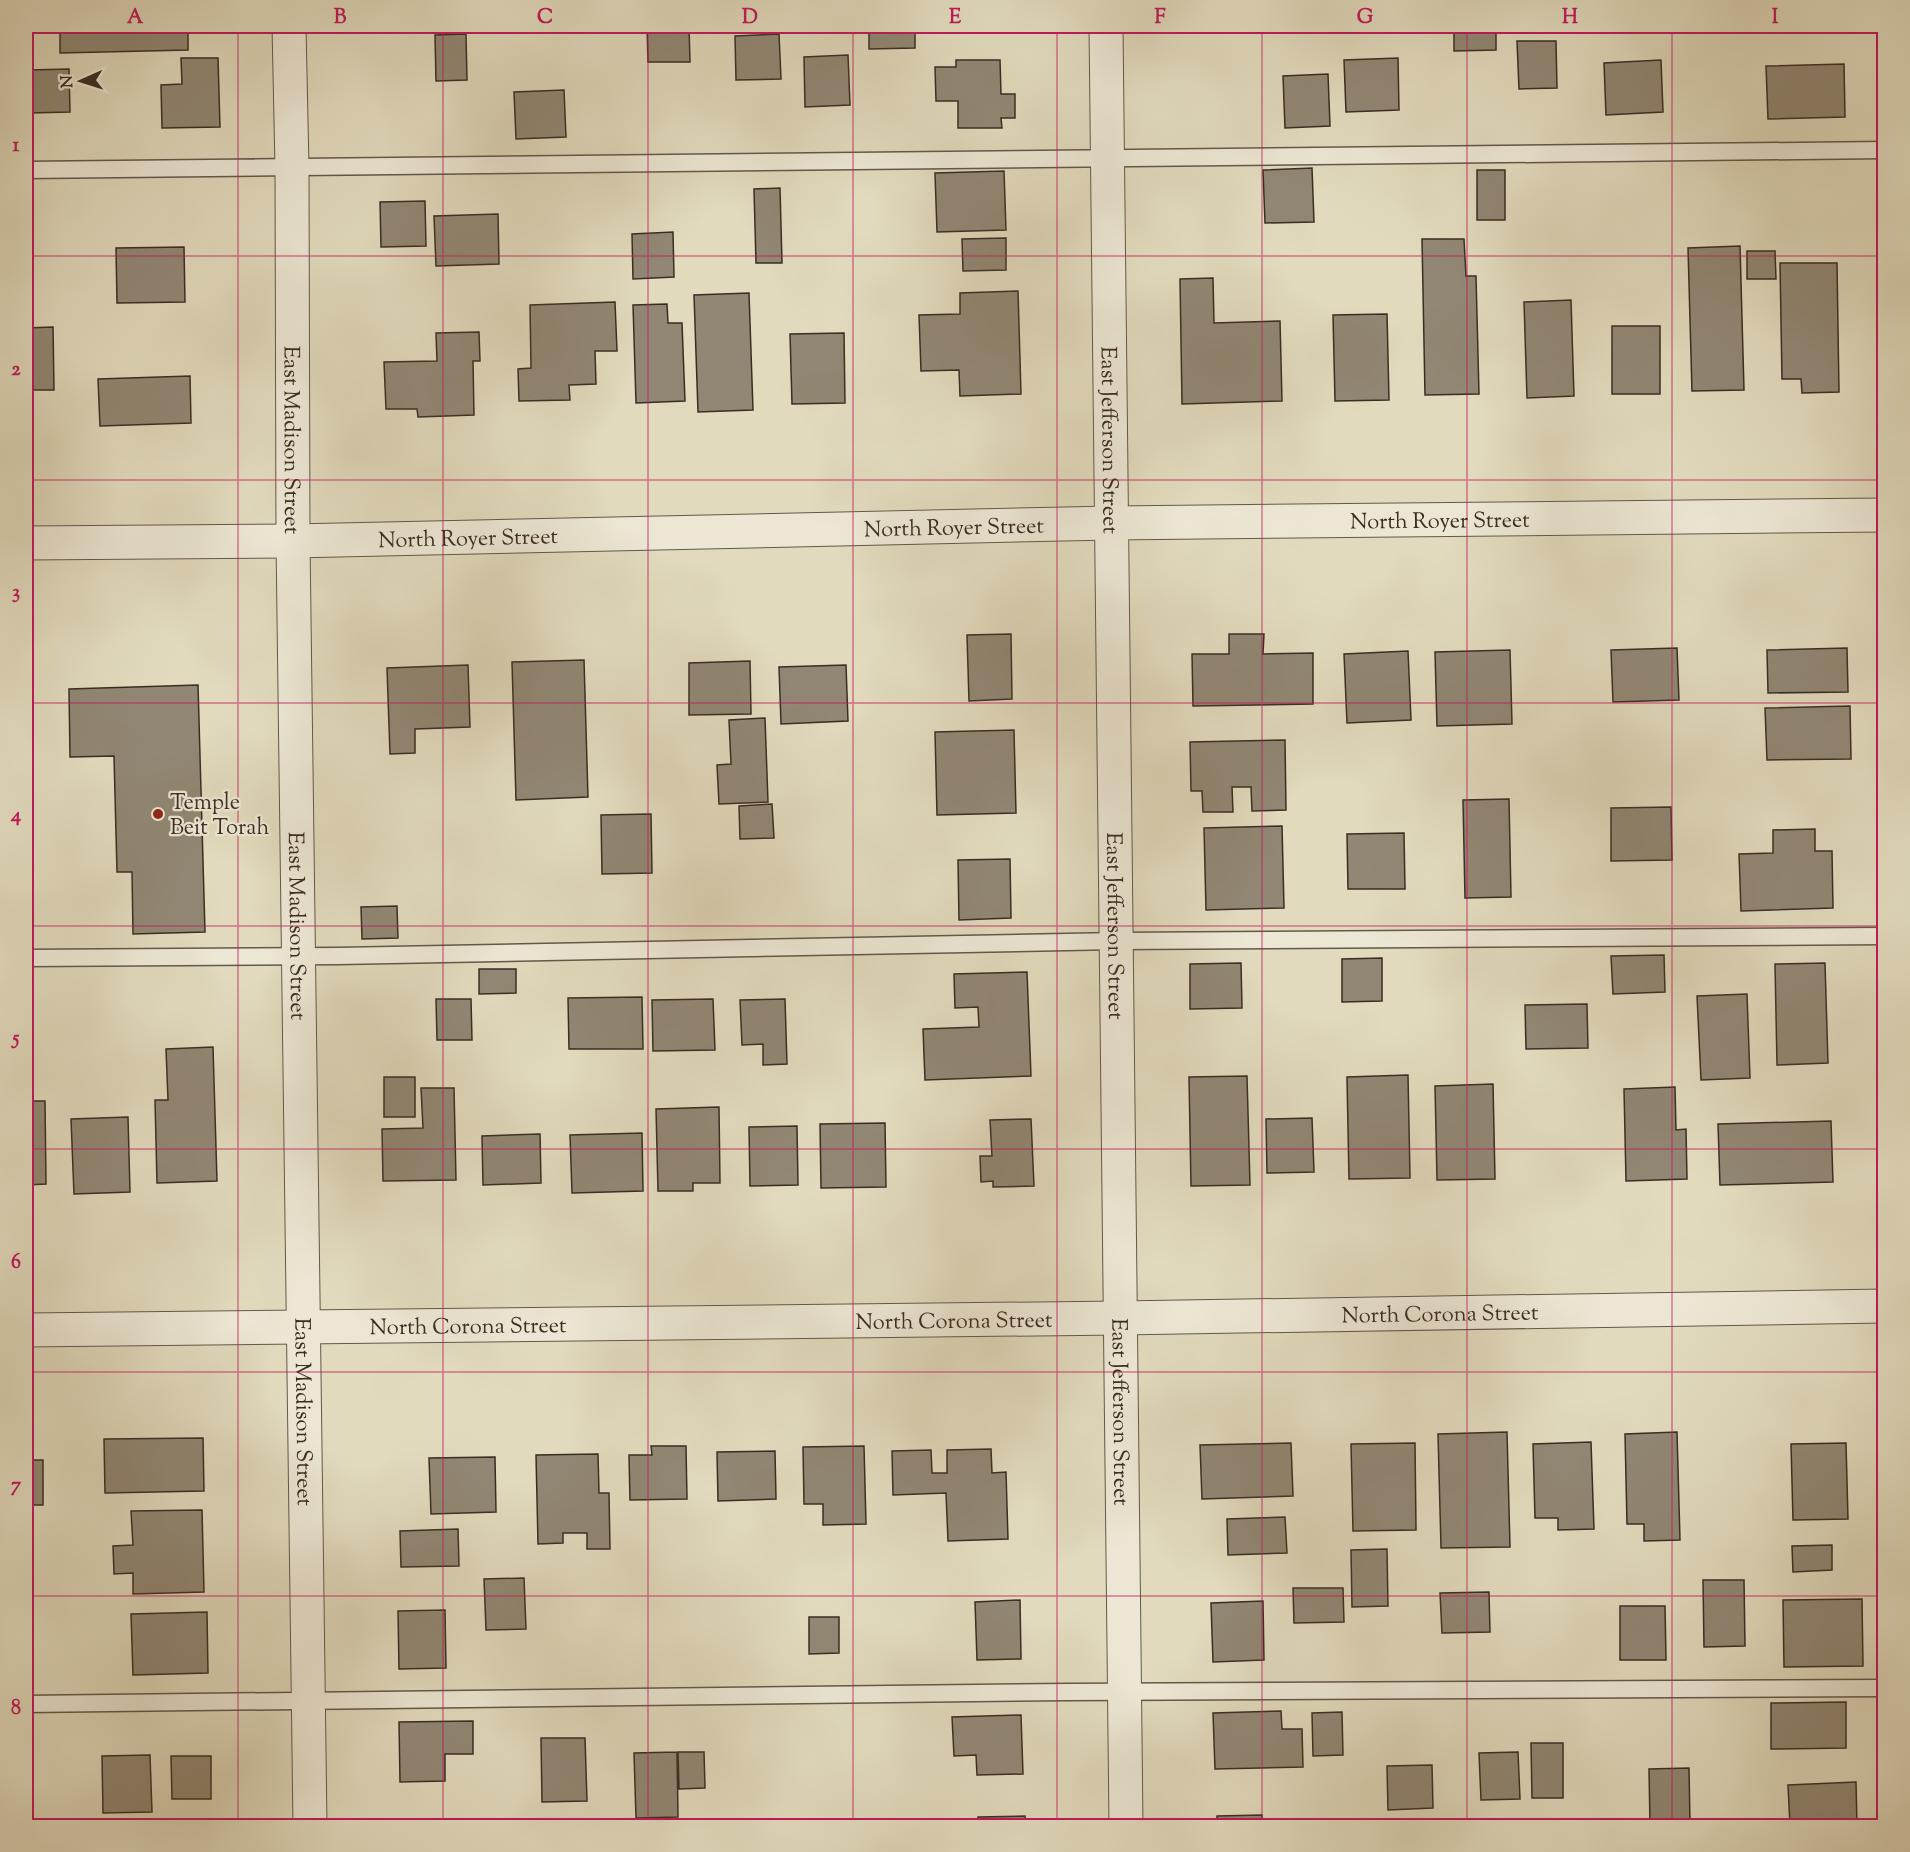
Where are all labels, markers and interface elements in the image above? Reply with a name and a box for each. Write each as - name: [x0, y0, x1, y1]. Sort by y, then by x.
- text: A: [127, 4, 144, 33]
- text: B: [334, 4, 347, 33]
- text: C: [537, 4, 553, 33]
- text: D: [742, 4, 758, 33]
- text: E: [949, 4, 962, 33]
- text: F: [1154, 4, 1166, 33]
- text: G: [1357, 4, 1374, 33]
- text: H: [1562, 4, 1578, 33]
- text: I: [1772, 4, 1779, 33]
- north arrow: [51, 51, 111, 111]
- text: N: [57, 74, 80, 89]
- text: 1: [13, 132, 20, 161]
- street label: East Madison Street: [273, 346, 306, 535]
- street label: East Jefferson Street: [1091, 346, 1125, 535]
- text: 2: [11, 356, 21, 385]
- street label: North Royer Street: [1350, 506, 1530, 540]
- street label: North Royer Street: [864, 511, 1045, 547]
- street label: North Royer Street: [378, 522, 559, 558]
- text: 3: [12, 579, 20, 608]
- place label: Temple Beit Torah: [170, 788, 269, 845]
- text: 4: [10, 802, 21, 831]
- marker: Temple Beit Torah: [151, 807, 165, 821]
- street label: East Madison Street: [278, 832, 312, 1021]
- street label: East Jefferson Street: [1096, 832, 1130, 1020]
- text: 5: [11, 1025, 20, 1054]
- text: 6: [11, 1249, 21, 1278]
- street label: North Corona Street: [1341, 1298, 1539, 1334]
- street label: North Corona Street: [855, 1306, 1053, 1340]
- street label: North Corona Street: [369, 1311, 567, 1345]
- street label: East Madison Street: [284, 1318, 319, 1507]
- street label: East Jefferson Street: [1101, 1318, 1135, 1506]
- text: 7: [11, 1472, 22, 1501]
- text: 8: [11, 1695, 21, 1724]

